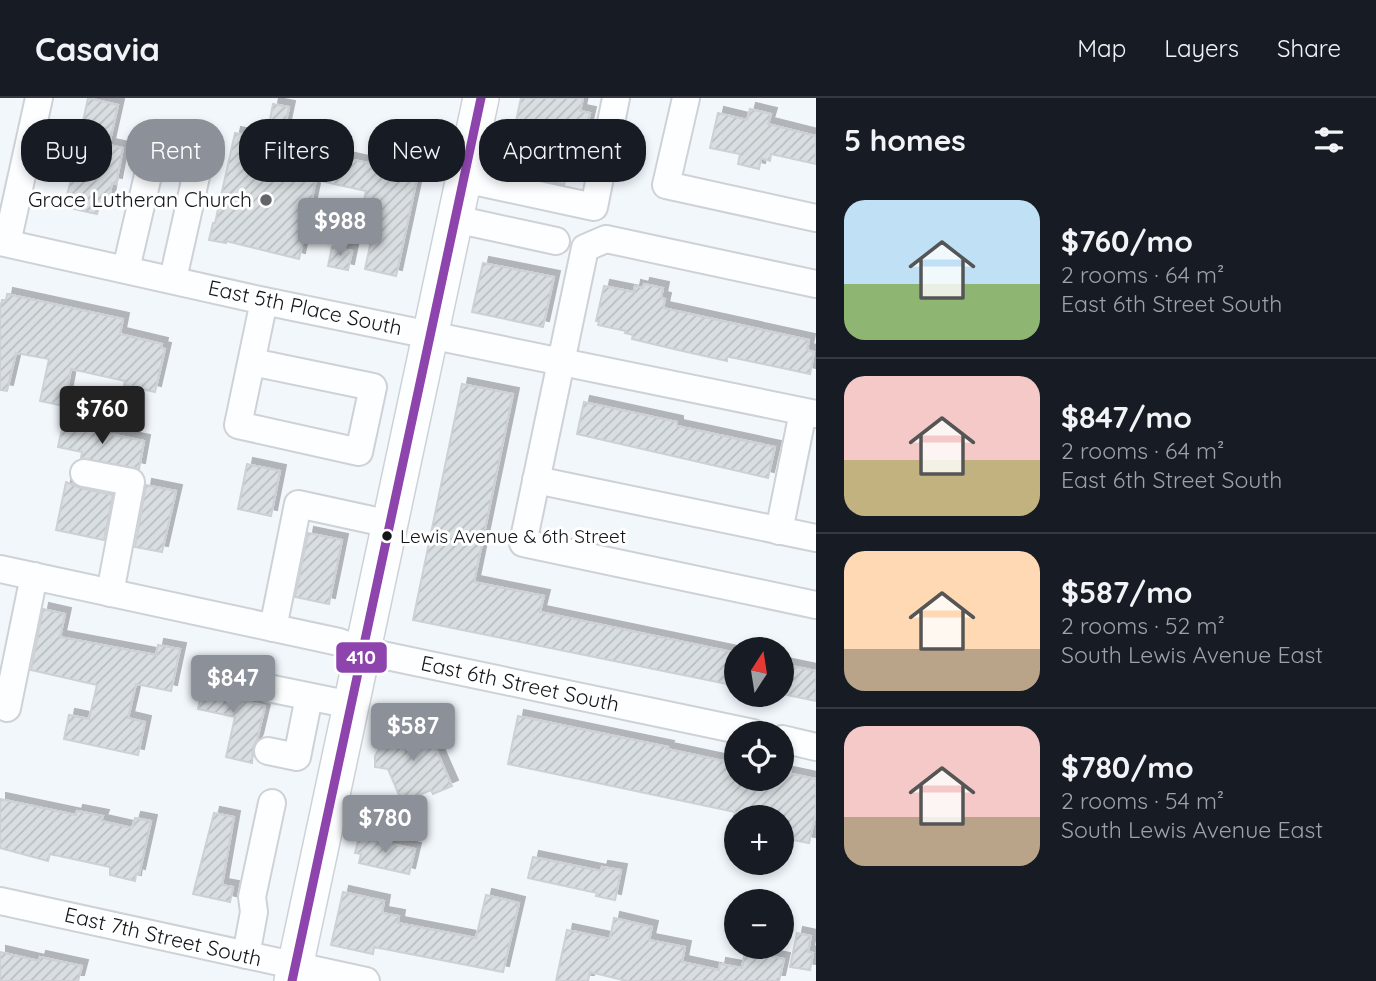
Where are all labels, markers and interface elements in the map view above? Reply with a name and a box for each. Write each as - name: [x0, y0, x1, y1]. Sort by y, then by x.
- text: Casavia: [35, 28, 160, 69]
- text: Map: [1077, 33, 1126, 63]
- text: Layers: [1164, 33, 1239, 63]
- text: Share: [1277, 33, 1341, 63]
- chip: Buy: [21, 119, 112, 182]
- chip: Rent: [126, 119, 225, 182]
- chip: Filters: [239, 119, 354, 182]
- chip: New: [368, 119, 465, 182]
- chip: Apartment: [479, 119, 646, 182]
- text: 5 homes: [844, 121, 966, 159]
- icon: filters: [1310, 121, 1348, 159]
- place label: Grace Lutheran Church: [28, 186, 252, 212]
- marker: Grace Lutheran Church: [258, 192, 274, 208]
- pin: $988: [299, 198, 381, 258]
- text: $988: [314, 206, 366, 235]
- text: $760/mo: [1061, 222, 1193, 260]
- icon: home: [900, 228, 984, 312]
- text: 2 rooms · 64 m²: [1061, 260, 1224, 289]
- street label: East 5th Place South: [206, 274, 405, 340]
- text: East 6th Street South: [1061, 289, 1282, 318]
- pin: $760: [61, 386, 143, 446]
- text: $760: [76, 394, 128, 423]
- text: $847/mo: [1061, 398, 1192, 436]
- icon: home: [900, 404, 984, 488]
- text: 2 rooms · 64 m²: [1061, 436, 1224, 465]
- text: East 6th Street South: [1061, 465, 1282, 494]
- place label: Lewis Avenue & 6th Street: [400, 524, 626, 548]
- marker: Lewis Avenue & 6th Street: [380, 529, 394, 543]
- text: $587/mo: [1061, 573, 1193, 611]
- icon: home: [900, 579, 984, 663]
- text: 2 rooms · 52 m²: [1061, 611, 1225, 640]
- north arrow: [724, 637, 794, 707]
- map controls: [724, 637, 794, 959]
- text: South Lewis Avenue East: [1061, 640, 1323, 669]
- line badge: 410: [335, 641, 388, 674]
- text: 410: [346, 645, 376, 669]
- street label: East 6th Street South: [419, 649, 622, 717]
- pin: $847: [192, 656, 274, 715]
- text: $847: [207, 663, 259, 692]
- pin: $587: [372, 704, 454, 763]
- text: $587: [387, 711, 439, 740]
- button: locate: [724, 721, 794, 791]
- text: $780/mo: [1061, 748, 1194, 786]
- icon: home: [900, 754, 984, 838]
- text: 2 rooms · 54 m²: [1061, 786, 1224, 815]
- pin: $780: [344, 796, 426, 855]
- text: $780: [358, 803, 412, 832]
- button: +: [724, 805, 794, 875]
- text: South Lewis Avenue East: [1061, 815, 1323, 844]
- button: −: [724, 889, 794, 959]
- street label: East 7th Street South: [62, 901, 264, 971]

